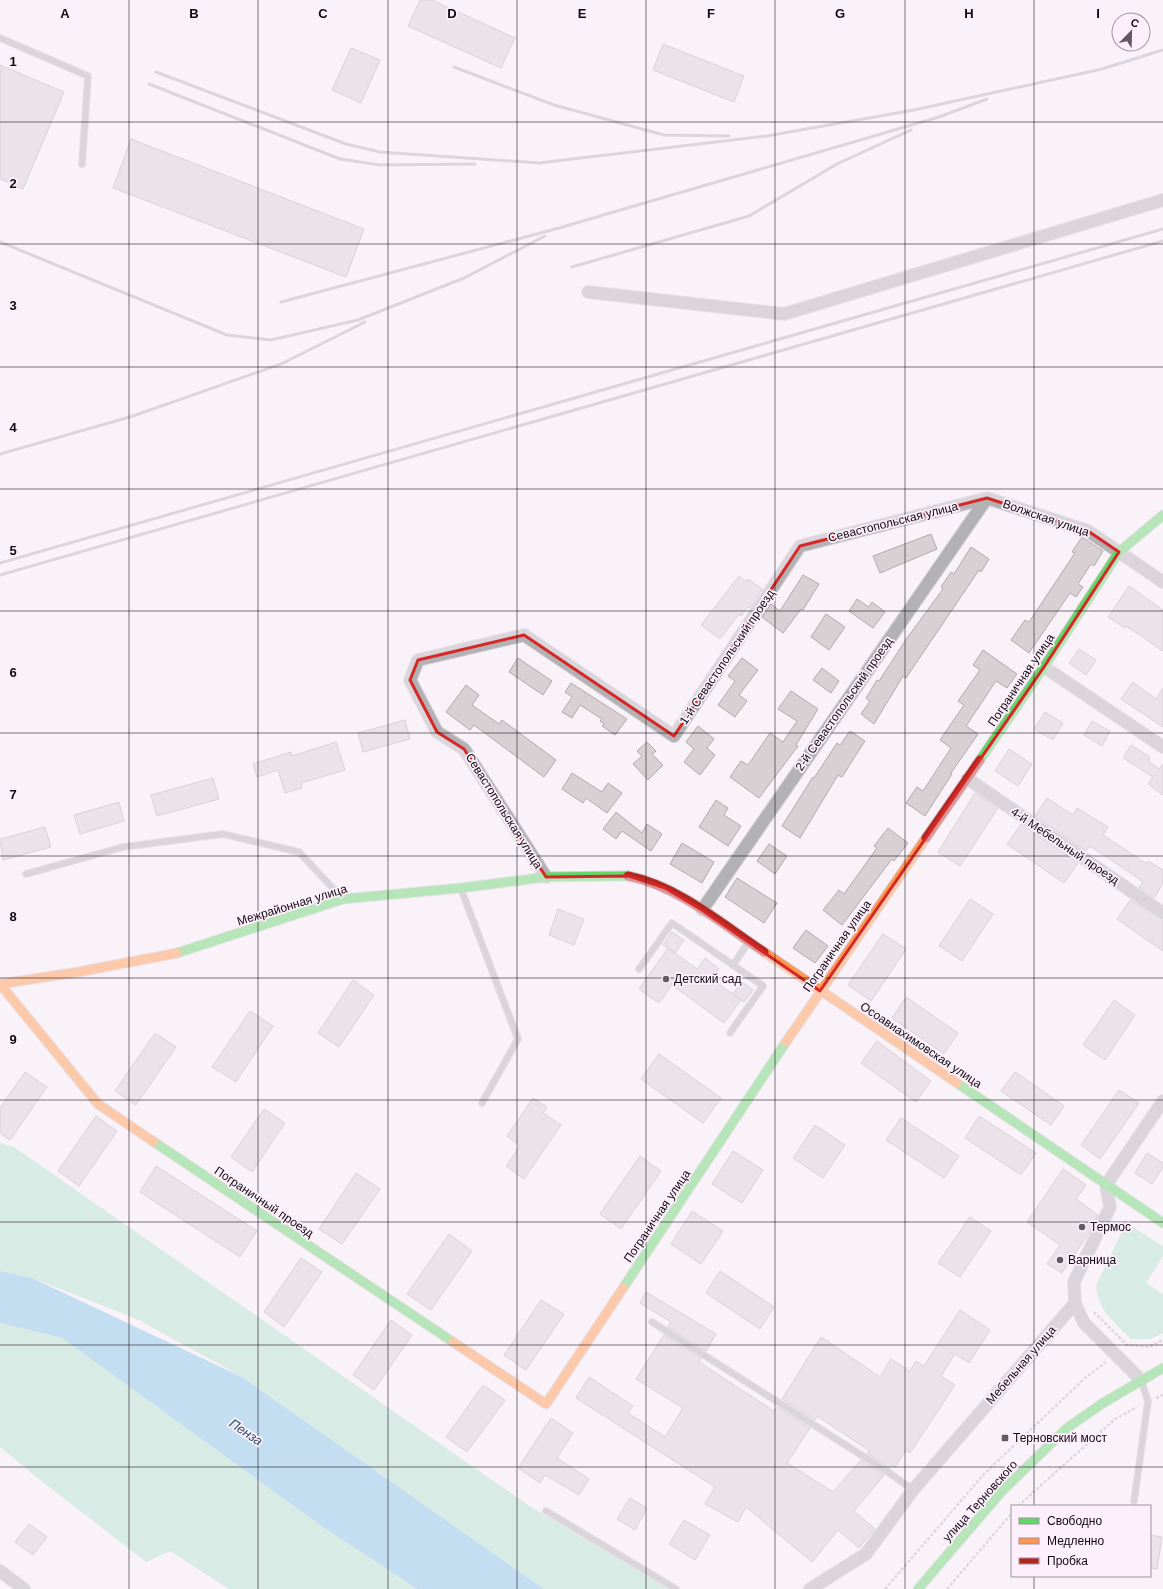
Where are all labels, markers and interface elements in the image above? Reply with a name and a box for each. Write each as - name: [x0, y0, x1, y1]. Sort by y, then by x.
- text: A: [60, 6, 70, 21]
- text: B: [189, 6, 199, 21]
- text: C: [318, 6, 328, 21]
- text: D: [447, 6, 457, 21]
- text: E: [578, 6, 587, 21]
- text: F: [707, 6, 715, 21]
- text: G: [835, 6, 845, 21]
- text: H: [964, 6, 974, 21]
- text: I: [1096, 6, 1100, 21]
- north arrow: [1111, 12, 1151, 52]
- text: С: [1129, 16, 1141, 30]
- text: 1: [9, 54, 17, 69]
- text: 2: [9, 176, 17, 191]
- text: 3: [9, 298, 17, 313]
- text: 4: [9, 420, 17, 435]
- street label: Волжская улица: [1001, 497, 1091, 539]
- street label: Севастопольская улица: [827, 499, 960, 545]
- text: 5: [9, 543, 17, 558]
- street label: 1-й Севастопольский проезд: [677, 587, 777, 727]
- street label: Пограничная улица: [985, 631, 1057, 729]
- street label: 2-й Севастопольский проезд: [792, 635, 896, 773]
- text: 6: [9, 665, 17, 680]
- street label: Севастопольская улица: [463, 751, 545, 872]
- text: 7: [9, 787, 17, 802]
- street label: 4-й Мебельный проезд: [1008, 805, 1122, 887]
- street label: Межрайонная улица: [235, 882, 349, 928]
- street label: Пограничная улица: [800, 897, 874, 995]
- text: 8: [9, 909, 17, 924]
- place label: Детский сад: [674, 972, 741, 986]
- marker: Детский сад: [661, 974, 671, 984]
- street label: Осоавиахимовская улица: [858, 999, 985, 1091]
- text: 9: [9, 1032, 17, 1047]
- street label: Пограничный проезд: [212, 1164, 316, 1240]
- street label: Пограничная улица: [621, 1167, 693, 1265]
- place label: Термос: [1090, 1220, 1131, 1234]
- marker: Термос: [1077, 1222, 1087, 1232]
- place label: Варница: [1068, 1253, 1117, 1267]
- marker: Варница: [1055, 1255, 1065, 1265]
- street label: Мебельная улица: [983, 1323, 1059, 1407]
- water label: Пенза: [226, 1415, 266, 1449]
- place label: Терновский мост: [1013, 1431, 1107, 1445]
- marker: Терновский мост: [1000, 1433, 1010, 1443]
- street label: улица Терновского: [940, 1457, 1020, 1545]
- legend: [1011, 1505, 1151, 1577]
- text: Свободно: [1047, 1514, 1102, 1528]
- text: Медленно: [1047, 1534, 1104, 1548]
- text: Пробка: [1047, 1554, 1088, 1568]

